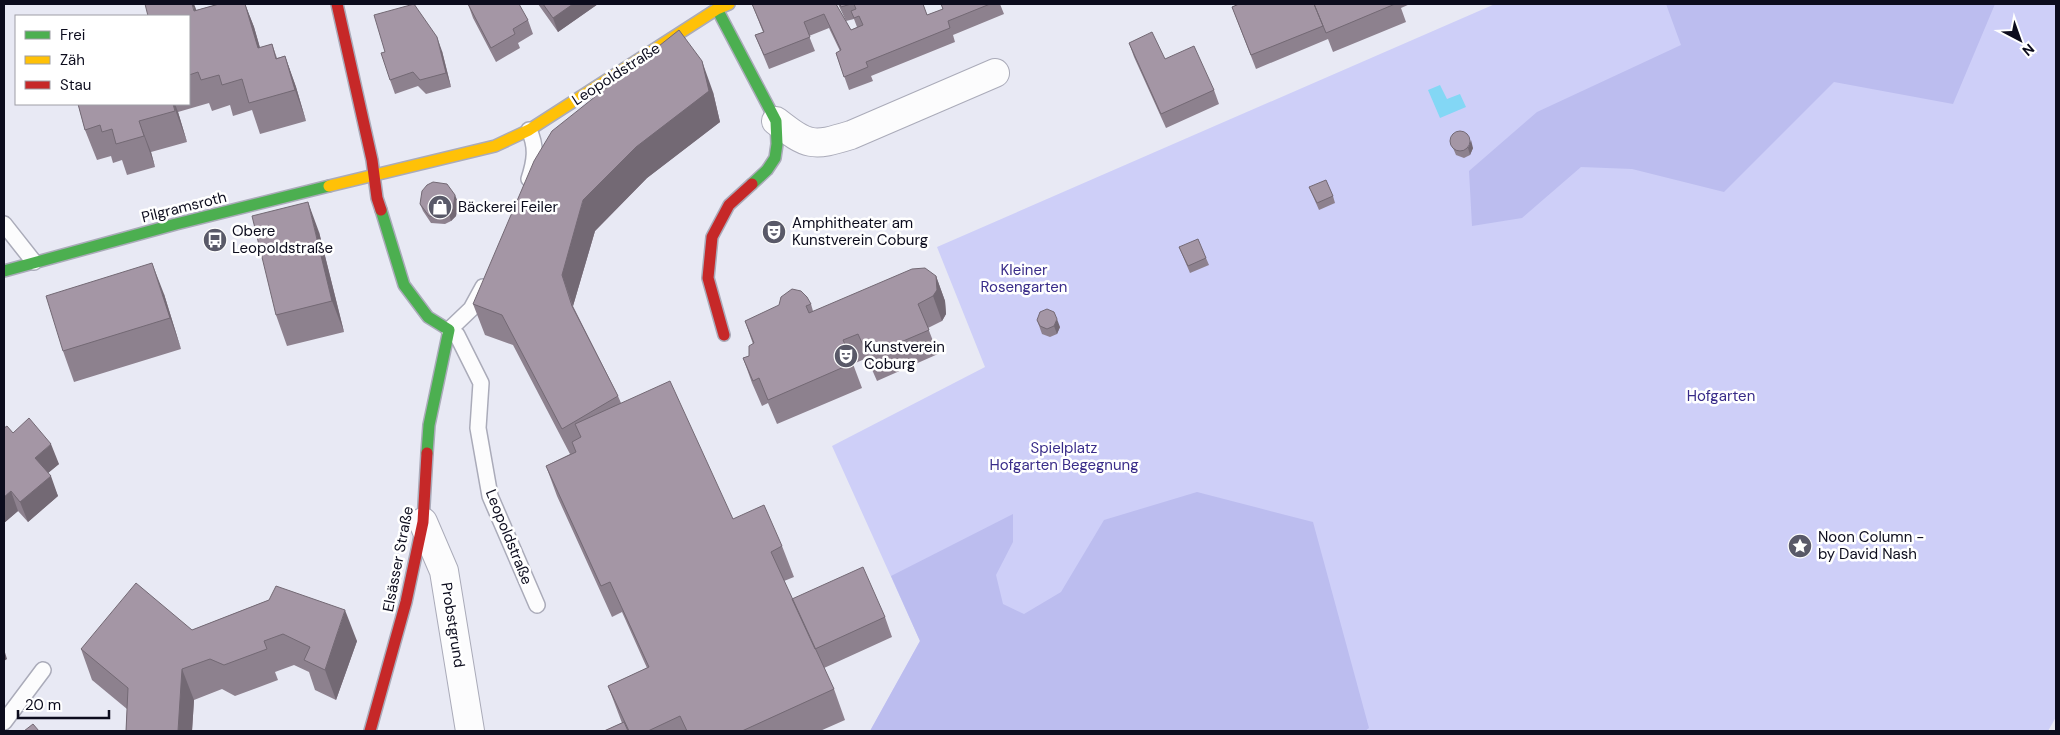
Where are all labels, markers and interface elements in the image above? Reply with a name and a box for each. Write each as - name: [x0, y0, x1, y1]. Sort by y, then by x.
- legend: [15, 15, 190, 105]
- north arrow: [1995, 15, 2045, 65]
- text: Frei: [60, 25, 85, 45]
- street label: Leopoldstraße: [568, 38, 664, 110]
- text: N: [2019, 40, 2038, 60]
- text: Zäh: [60, 50, 85, 70]
- text: Stau: [60, 75, 91, 95]
- street label: Pilgramsroth: [139, 187, 229, 227]
- shop icon: Bäckerei Feiler: [427, 194, 453, 220]
- place label: Bäckerei Feiler: [458, 197, 558, 217]
- place label: Amphitheater am Kunstverein Coburg: [792, 213, 928, 250]
- theatre icon: Amphitheater am Kunstverein Coburg: [761, 219, 787, 245]
- place label: Obere Leopoldstraße: [232, 221, 333, 258]
- bus stop icon: Obere Leopoldstraße: [202, 227, 228, 253]
- park label: Kleiner Rosengarten: [981, 260, 1067, 297]
- place label: Kunstverein Coburg: [864, 337, 945, 374]
- theatre icon: Kunstverein Coburg: [833, 343, 859, 369]
- park label: Hofgarten: [1687, 386, 1755, 406]
- park label: Spielplatz Hofgarten Begegnung: [989, 438, 1139, 475]
- street label: Leopoldstraße: [481, 486, 537, 588]
- street label: Elsässer Straße: [378, 504, 418, 614]
- place label: Noon Column - by David Nash: [1818, 527, 1924, 564]
- place icon: Noon Column - by David Nash: [1787, 533, 1813, 559]
- street label: Probstgrund: [436, 581, 470, 669]
- scale bar: [18, 688, 109, 720]
- text: 20 m: [25, 695, 61, 715]

